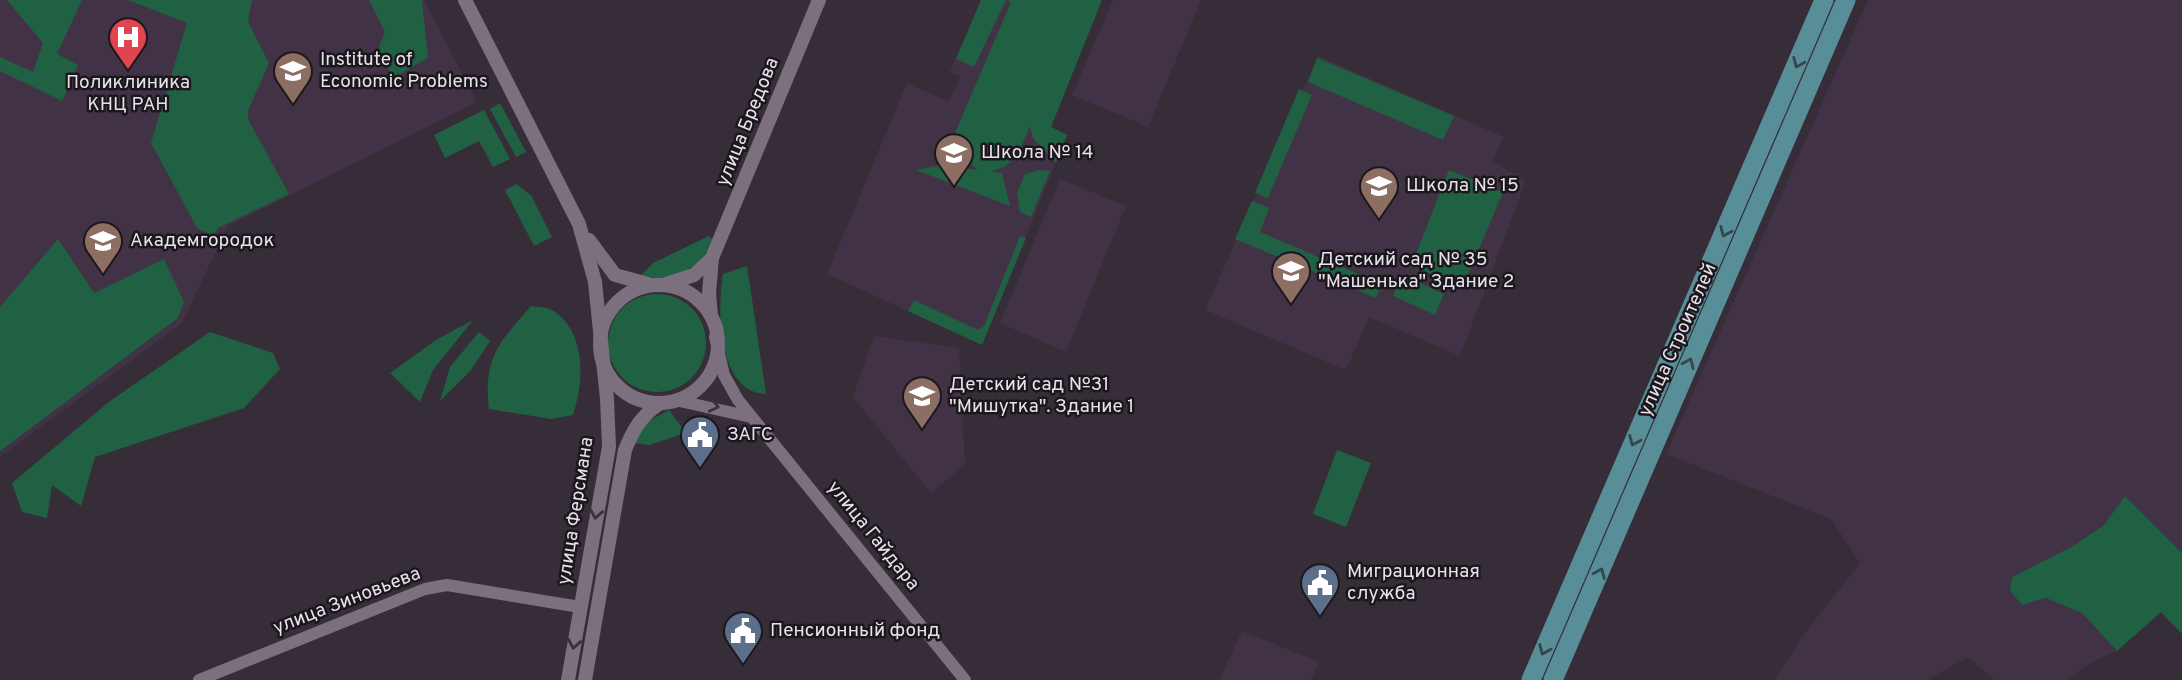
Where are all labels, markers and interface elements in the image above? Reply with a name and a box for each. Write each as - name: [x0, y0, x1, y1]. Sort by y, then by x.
- hospital icon: Поликлиника КНЦ РАН: [107, 16, 149, 71]
- place label: Institute of Economic Problems: [320, 48, 488, 94]
- school or university icon: Institute of Economic Problems: [272, 50, 314, 105]
- street label: улица Бредова: [711, 54, 785, 190]
- one-way arrow: [1792, 56, 1806, 68]
- place label: Поликлиника КНЦ РАН: [66, 71, 190, 117]
- school or university icon: Школа № 14: [933, 132, 975, 187]
- place label: Школа № 14: [981, 141, 1094, 165]
- school or university icon: Школа № 15: [1358, 165, 1400, 220]
- place label: Школа № 15: [1406, 174, 1519, 198]
- school or university icon: Академгородок: [82, 220, 124, 275]
- one-way arrow: [1719, 225, 1733, 237]
- place label: Академгородок: [130, 229, 274, 253]
- place label: Детский сад № 35 "Машенька" Здание 2: [1318, 248, 1514, 294]
- school or university icon: Детский сад № 35 "Машенька" Здание 2: [1270, 250, 1312, 305]
- street label: улица Строителей: [1633, 260, 1723, 420]
- one-way arrow: [1681, 358, 1695, 370]
- place label: Детский сад №31 "Мишутка". Здание 1: [949, 373, 1134, 419]
- school or university icon: Детский сад №31 "Мишутка". Здание 1: [901, 375, 943, 430]
- one-way arrow: [708, 398, 720, 413]
- public building icon: ЗАГС: [679, 414, 721, 469]
- place label: ЗАГС: [727, 423, 773, 447]
- one-way arrow: [1628, 434, 1642, 446]
- street label: улица Ферсмана: [552, 435, 600, 587]
- street label: улица Гайдара: [822, 476, 924, 596]
- one-way arrow: [590, 508, 605, 520]
- place label: Миграционная служба: [1347, 560, 1480, 606]
- street label: улица Зиновьева: [270, 562, 424, 640]
- public building icon: Миграционная служба: [1299, 562, 1341, 617]
- one-way arrow: [1592, 567, 1606, 580]
- public building icon: Пенсионный фонд: [722, 610, 764, 665]
- place label: Пенсионный фонд: [770, 619, 940, 643]
- one-way arrow: [567, 638, 582, 649]
- one-way arrow: [1538, 643, 1552, 655]

